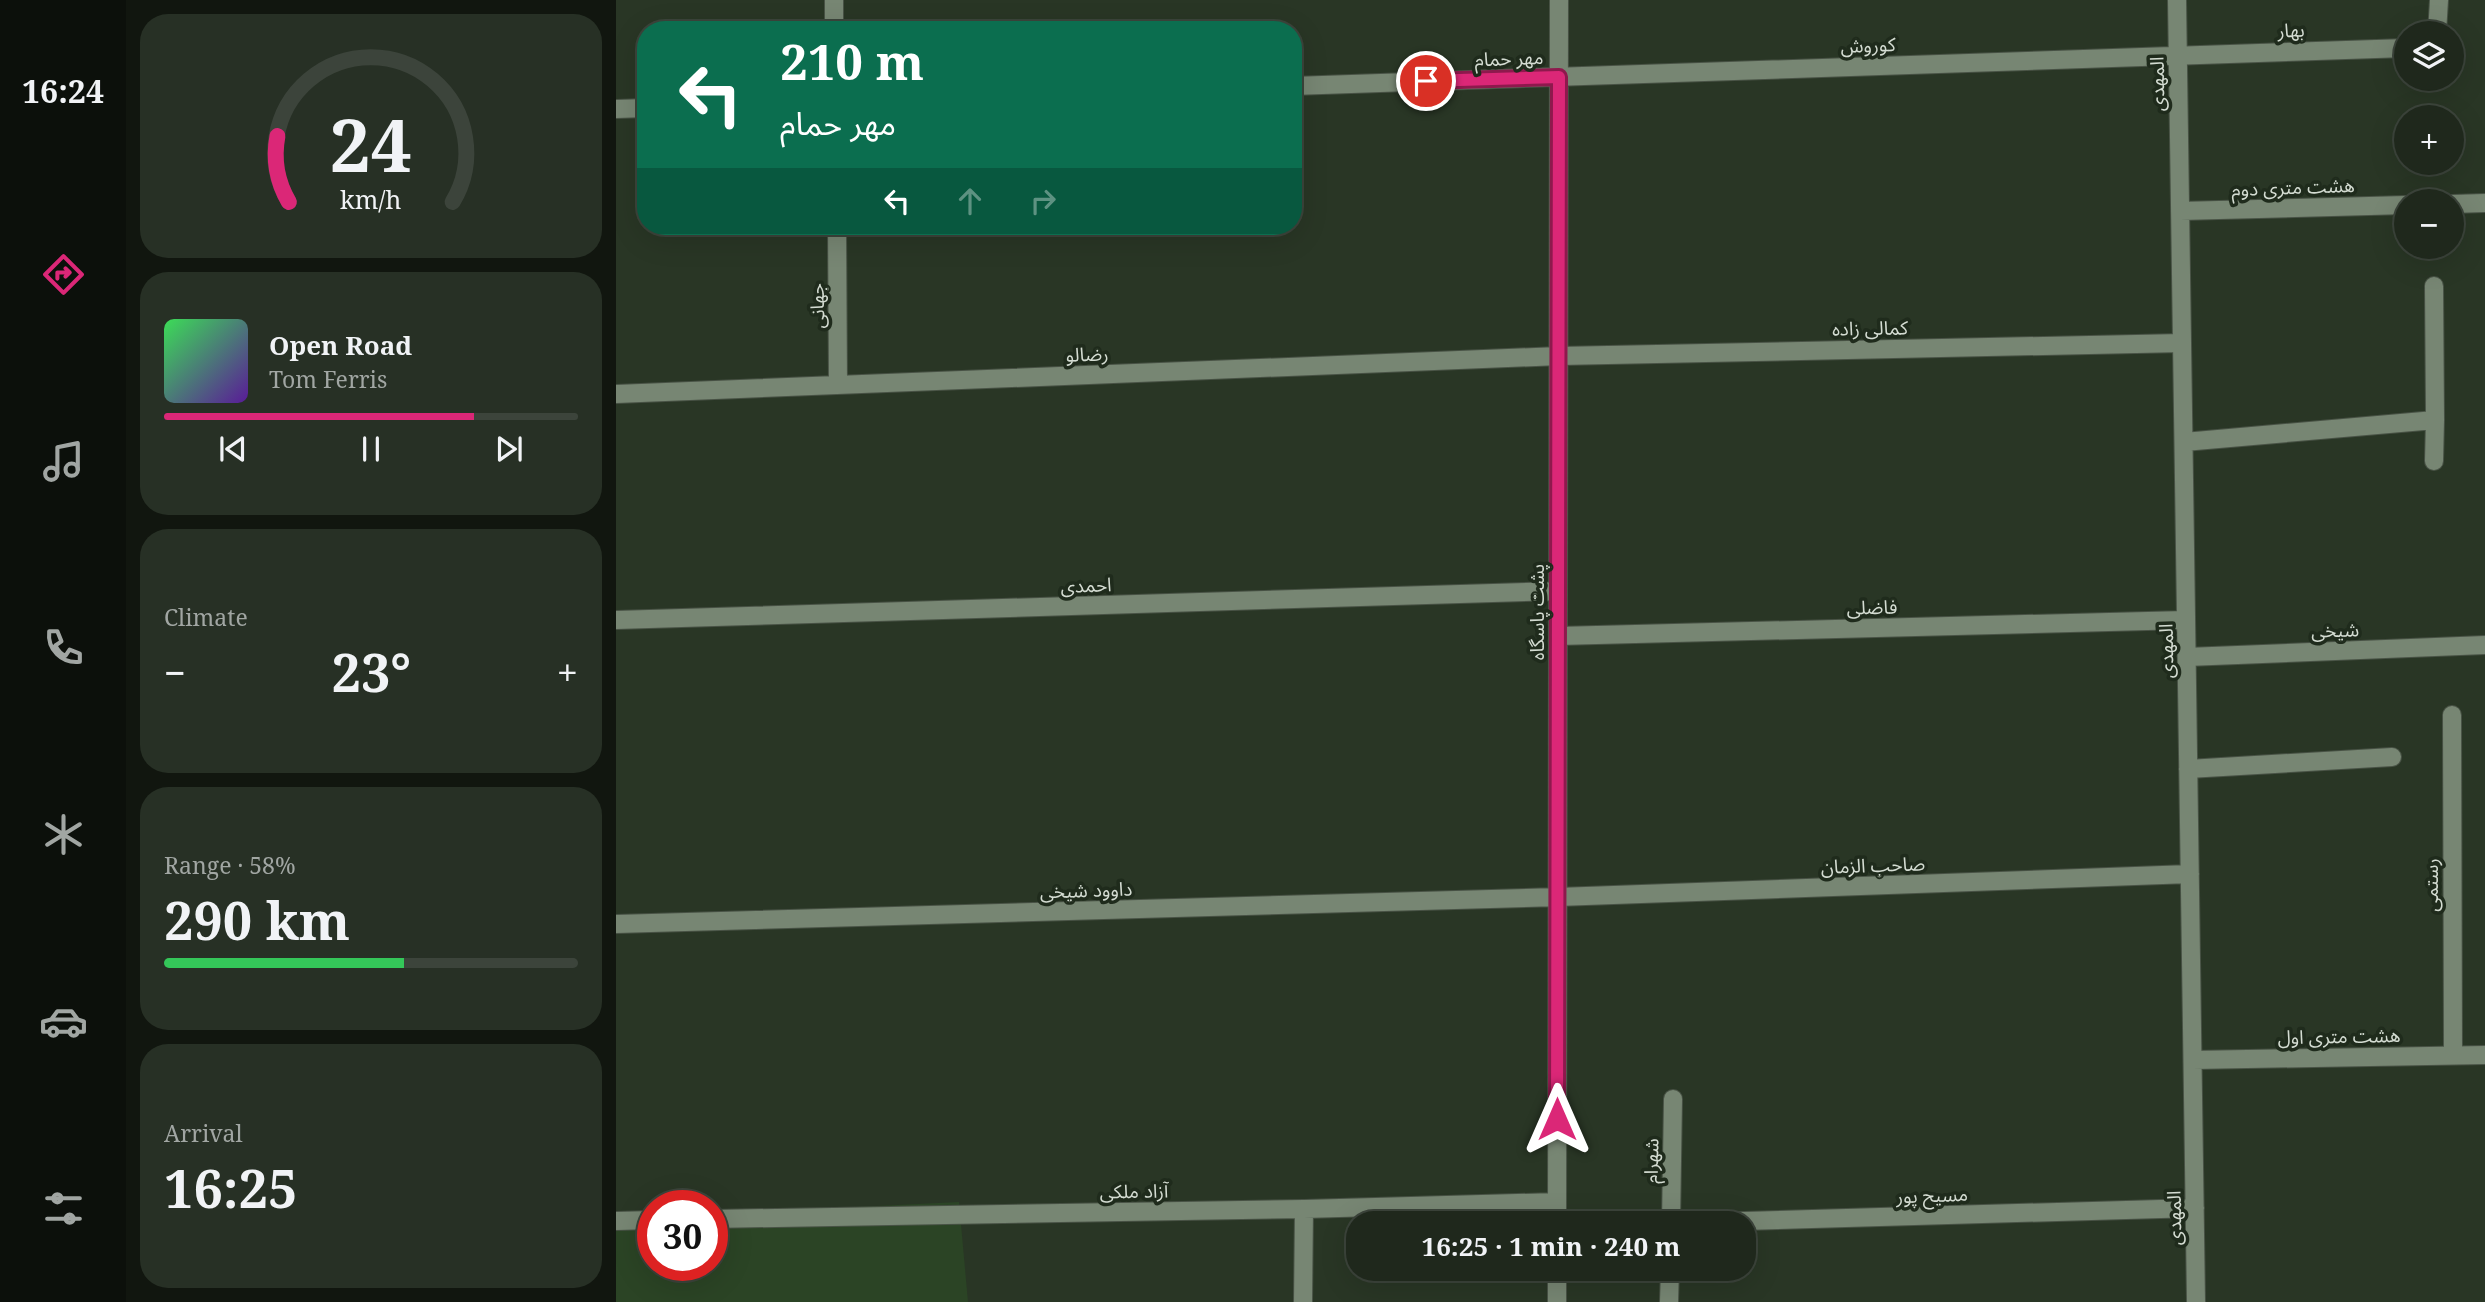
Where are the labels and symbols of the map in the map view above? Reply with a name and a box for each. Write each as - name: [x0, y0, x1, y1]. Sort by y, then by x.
- street label: بهار: [2276, 17, 2305, 44]
- street label: کوروش: [1840, 31, 1897, 59]
- street label: مهر حمام: [1474, 44, 1544, 74]
- pin: [1396, 51, 1456, 111]
- street label: المهدی: [2144, 56, 2170, 112]
- street label: هشت متری دوم: [2231, 172, 2355, 204]
- street label: جهانی: [804, 283, 830, 329]
- street label: کمالی زاده: [1832, 314, 1909, 342]
- street label: رضالو: [1065, 340, 1109, 368]
- street label: پشت پاسگاه: [1524, 564, 1550, 660]
- street label: احمدی: [1060, 571, 1112, 599]
- street label: فاضلی: [1846, 594, 1898, 620]
- street label: شیخی: [2311, 616, 2359, 644]
- street label: المهدی: [2153, 623, 2179, 679]
- street label: صاحب الزمان: [1820, 850, 1926, 880]
- street label: رستمی: [2418, 858, 2444, 912]
- street label: داوود شیخی: [1039, 875, 1133, 905]
- street label: هشت متری اول: [2277, 1022, 2401, 1050]
- position arrow: [1520, 1082, 1594, 1156]
- street label: شهرام: [1638, 1138, 1666, 1184]
- street label: آزاد ملکی: [1099, 1177, 1170, 1205]
- street label: مسیح پور: [1895, 1181, 1969, 1211]
- speed limit sign: 30: [637, 1190, 728, 1281]
- street label: المهدی: [2161, 1190, 2187, 1246]

